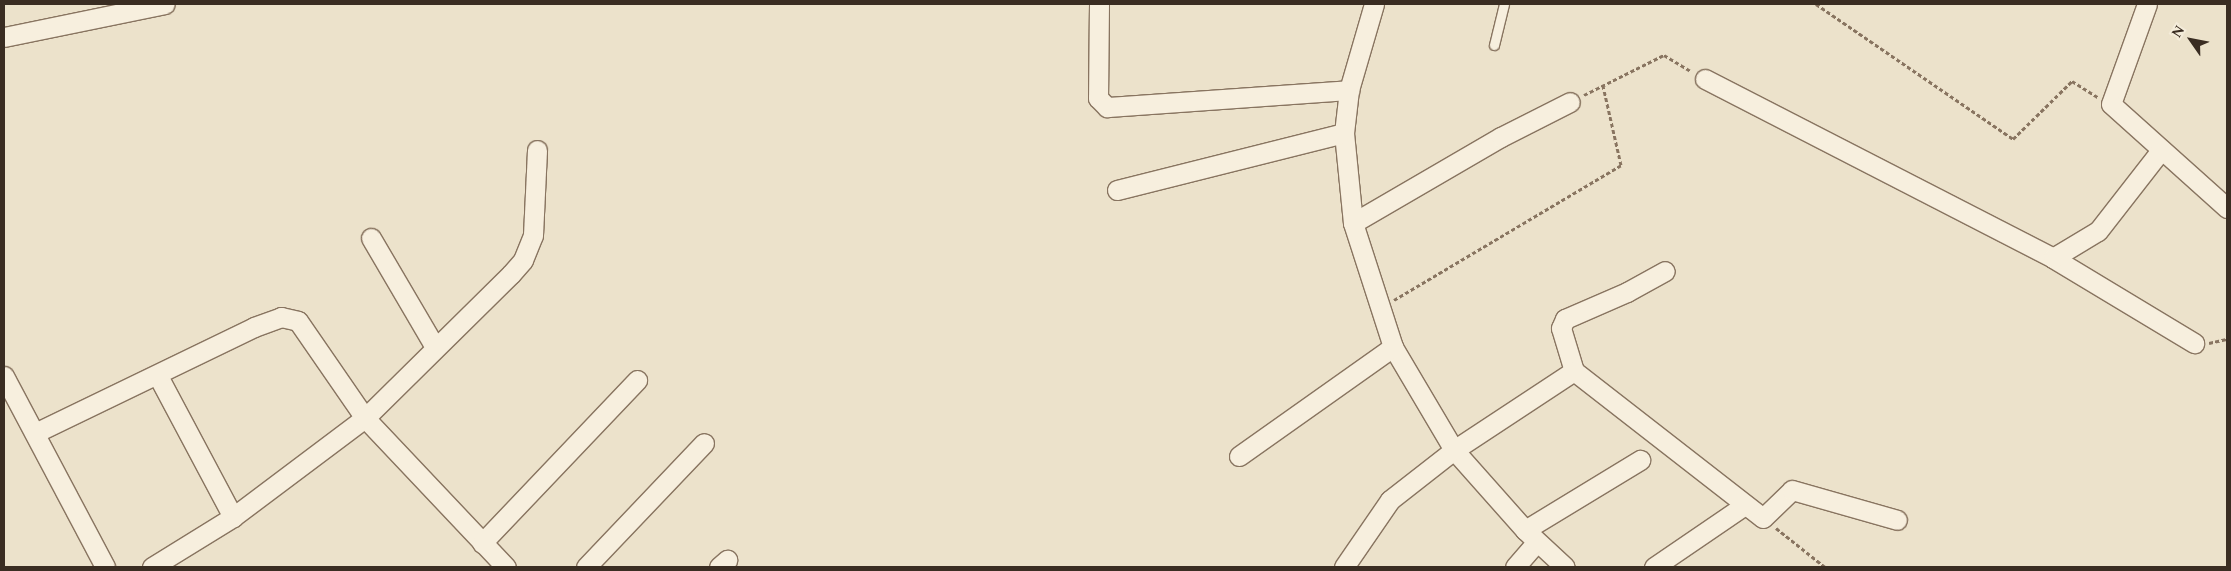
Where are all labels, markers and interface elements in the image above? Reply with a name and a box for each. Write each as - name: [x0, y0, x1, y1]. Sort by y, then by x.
- north arrow: [2166, 15, 2216, 65]
- text: N: [2166, 21, 2190, 42]

